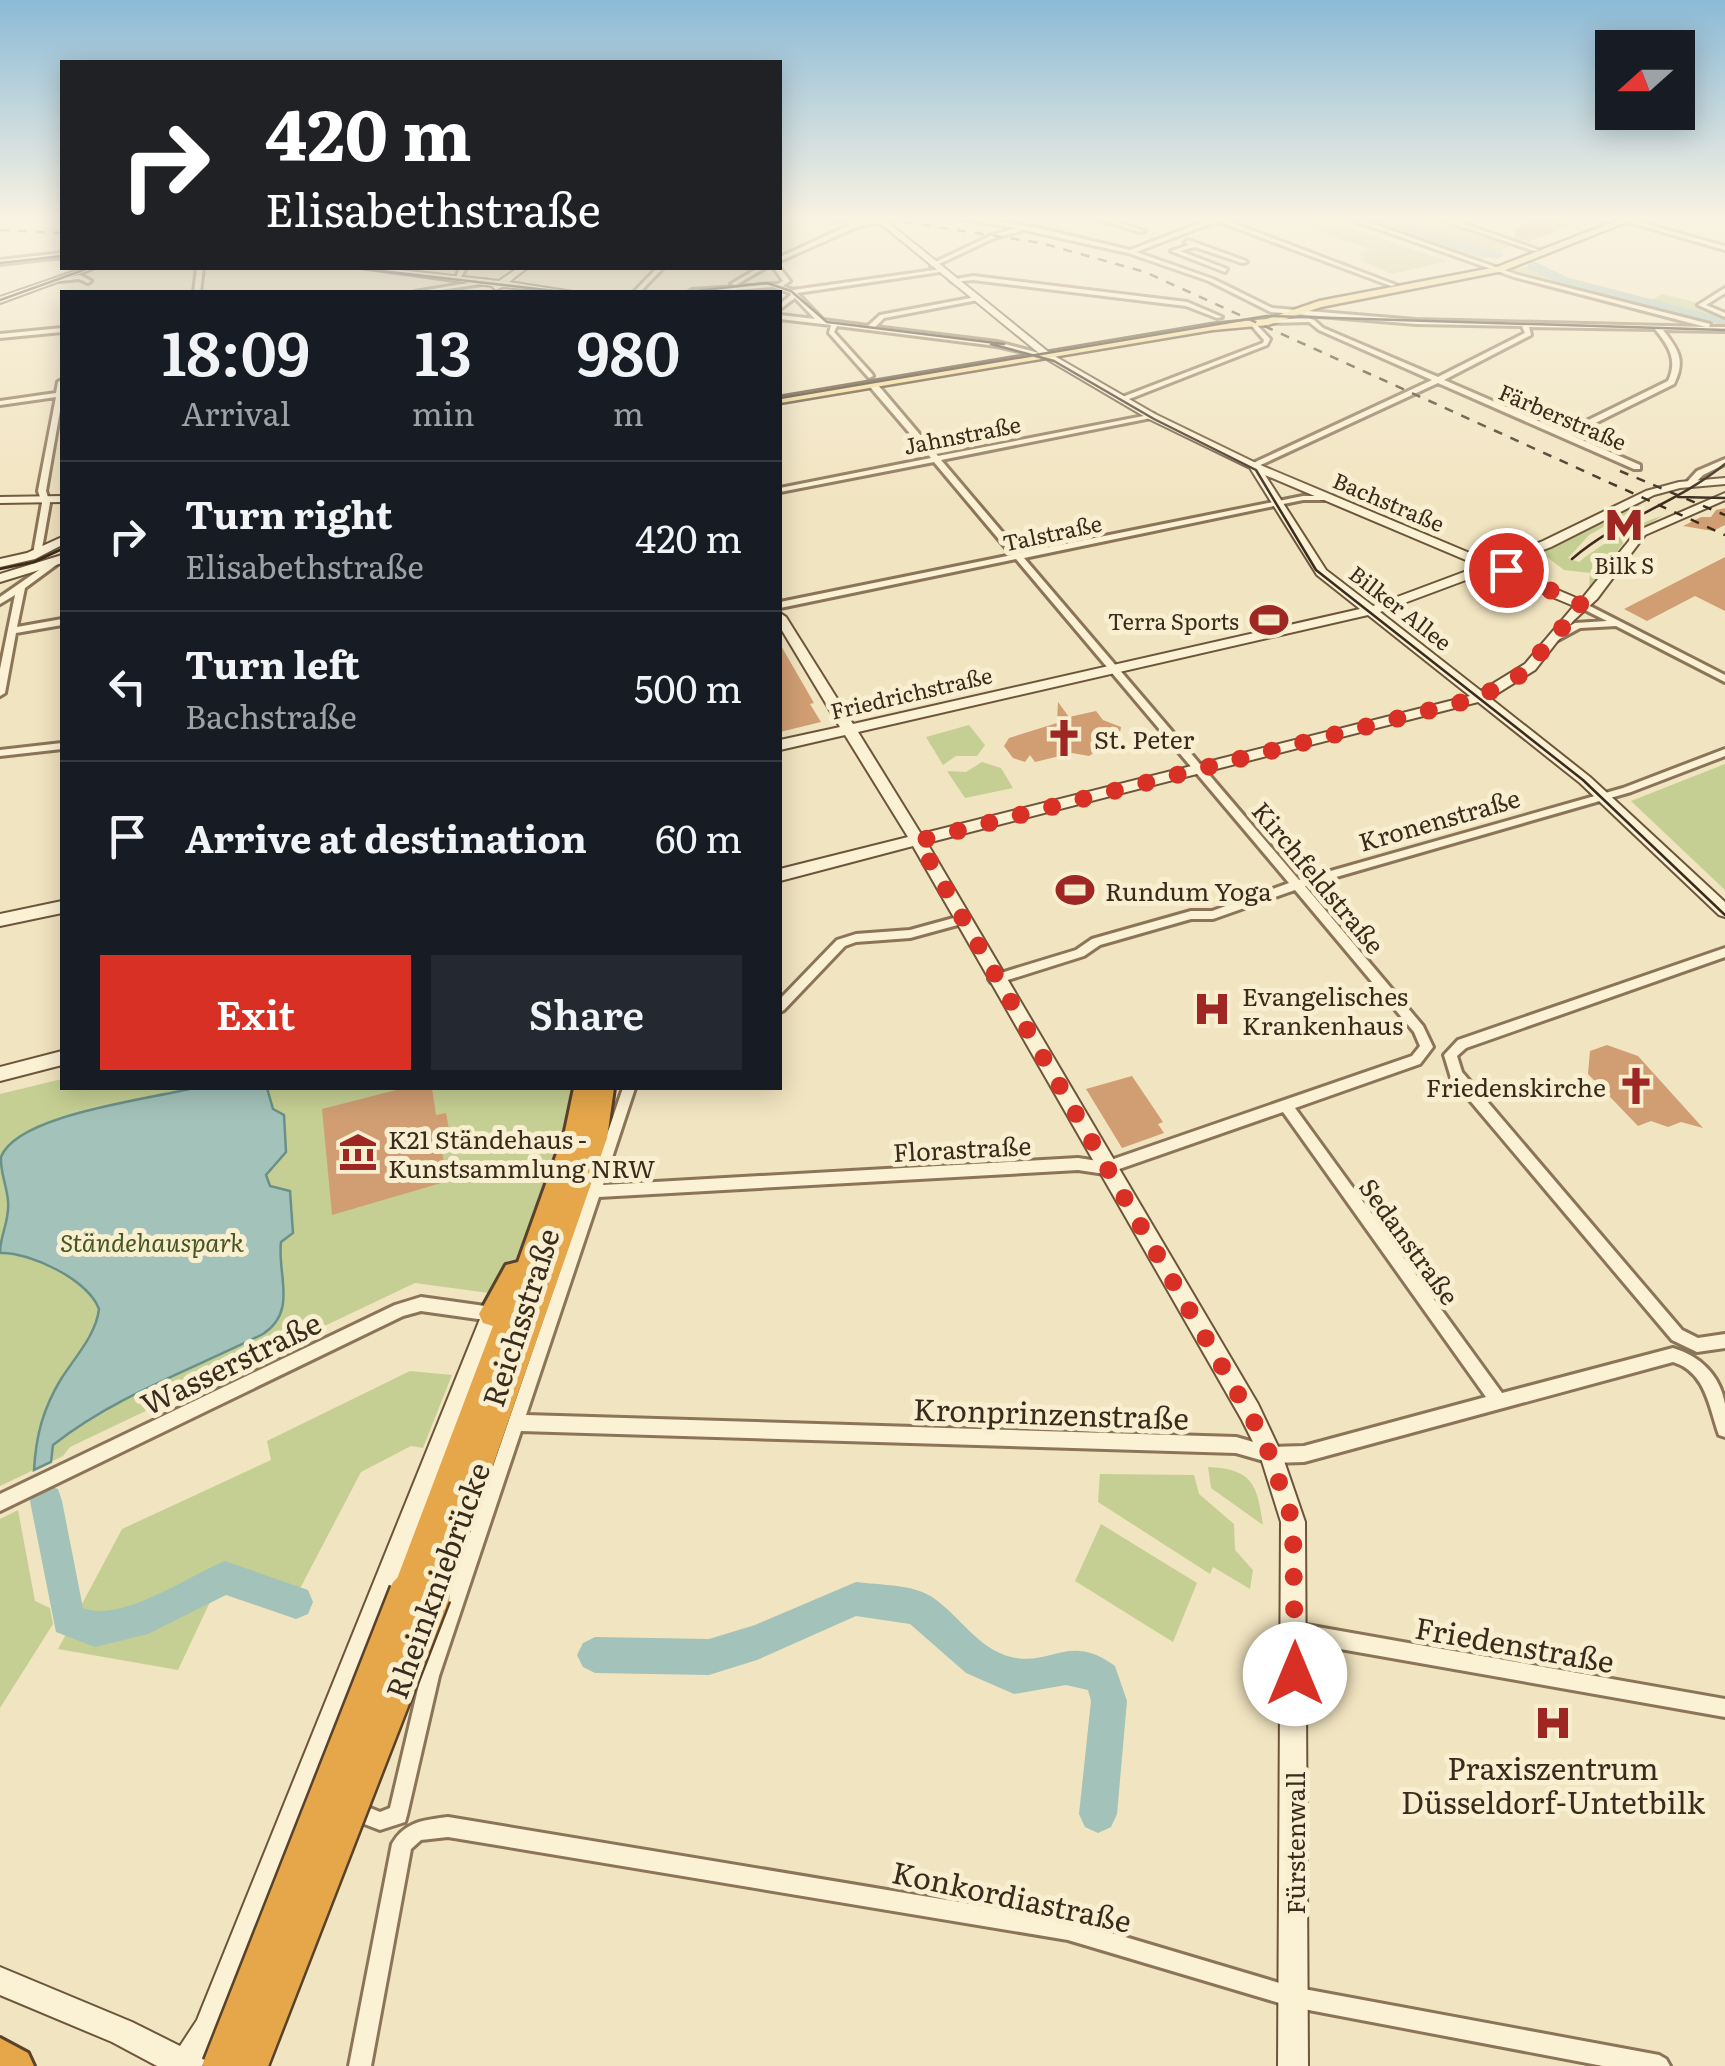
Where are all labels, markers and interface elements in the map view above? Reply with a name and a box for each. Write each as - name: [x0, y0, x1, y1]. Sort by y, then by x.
- north arrow: [1595, 30, 1695, 130]
- map controls: [1595, 30, 1695, 130]
- text: 420 m: [265, 79, 472, 183]
- icon: right: [100, 100, 230, 230]
- text: Elisabethstraße: [265, 174, 601, 241]
- text: 18:09: [162, 305, 310, 394]
- text: 13: [414, 305, 472, 394]
- text: 980: [577, 305, 680, 394]
- street label: Färberstraße: [1494, 374, 1632, 458]
- text: Arrival: [181, 388, 291, 436]
- text: min: [412, 388, 475, 436]
- text: m: [613, 388, 644, 436]
- street label: Jahnstraße: [901, 406, 1023, 462]
- street label: Bachstraße: [1328, 463, 1450, 539]
- text: Turn right: [185, 484, 392, 541]
- metro station icon: Bilk S: [1603, 504, 1645, 546]
- street label: Talstraße: [999, 505, 1105, 559]
- text: 420 m: [635, 508, 742, 565]
- icon: right: [100, 509, 155, 564]
- pin: [1464, 528, 1549, 613]
- text: Elisabethstraße: [185, 541, 424, 589]
- icon: arrive: [1479, 543, 1534, 598]
- place label: Bilk S: [1594, 548, 1654, 581]
- street label: Bilker Allee: [1343, 556, 1459, 658]
- sports icon: Terra Sports: [1248, 599, 1290, 641]
- place label: Terra Sports: [1108, 604, 1239, 637]
- text: Turn left: [185, 634, 360, 691]
- street label: Friedrichstraße: [827, 657, 995, 727]
- text: 500 m: [634, 658, 742, 715]
- icon: left: [100, 659, 155, 714]
- text: Bachstraße: [185, 691, 357, 739]
- church icon: St. Peter: [1043, 717, 1085, 759]
- place label: St. Peter: [1094, 720, 1194, 757]
- street label: Kronenstraße: [1354, 778, 1524, 860]
- street label: Kirchfeldstraße: [1244, 793, 1394, 961]
- text: Arrive at destination: [185, 808, 587, 865]
- text: 60 m: [655, 808, 742, 865]
- icon: arrive: [100, 809, 155, 864]
- sports icon: Rundum Yoga: [1054, 869, 1096, 911]
- place label: Rundum Yoga: [1105, 872, 1272, 909]
- button: Exit: [100, 955, 411, 1070]
- button: Share: [431, 955, 742, 1070]
- place label: Evangelisches Krankenhaus: [1242, 977, 1408, 1043]
- hospital icon: Evangelisches Krankenhaus: [1191, 988, 1233, 1030]
- church icon: Friedenskirche: [1615, 1065, 1657, 1107]
- place label: Friedenskirche: [1426, 1068, 1606, 1105]
- place label: K21 Ständehaus - Kunstsammlung NRW: [388, 1120, 655, 1186]
- street label: Florastraße: [892, 1126, 1032, 1170]
- museum icon: K21 Ständehaus - Kunstsammlung NRW: [337, 1131, 379, 1173]
- street label: Sedanstraße: [1351, 1170, 1469, 1312]
- street label: Reichsstraße: [469, 1222, 569, 1412]
- park label: Ständehauspark: [60, 1223, 244, 1260]
- street label: Wasserstraße: [132, 1299, 328, 1425]
- street label: Kronprinzenstraße: [912, 1385, 1190, 1439]
- street label: Rheinkniebrücke: [373, 1456, 499, 1704]
- street label: Friedenstraße: [1412, 1604, 1618, 1682]
- position arrow: [1243, 1622, 1347, 1726]
- hospital icon: Praxiszentrum Düsseldorf-Untetbilk: [1532, 1702, 1574, 1744]
- place label: Praxiszentrum Düsseldorf-Untetbilk: [1401, 1745, 1706, 1823]
- street label: Fürstenwall: [1276, 1771, 1313, 1915]
- street label: Konkordiastraße: [888, 1848, 1136, 1942]

